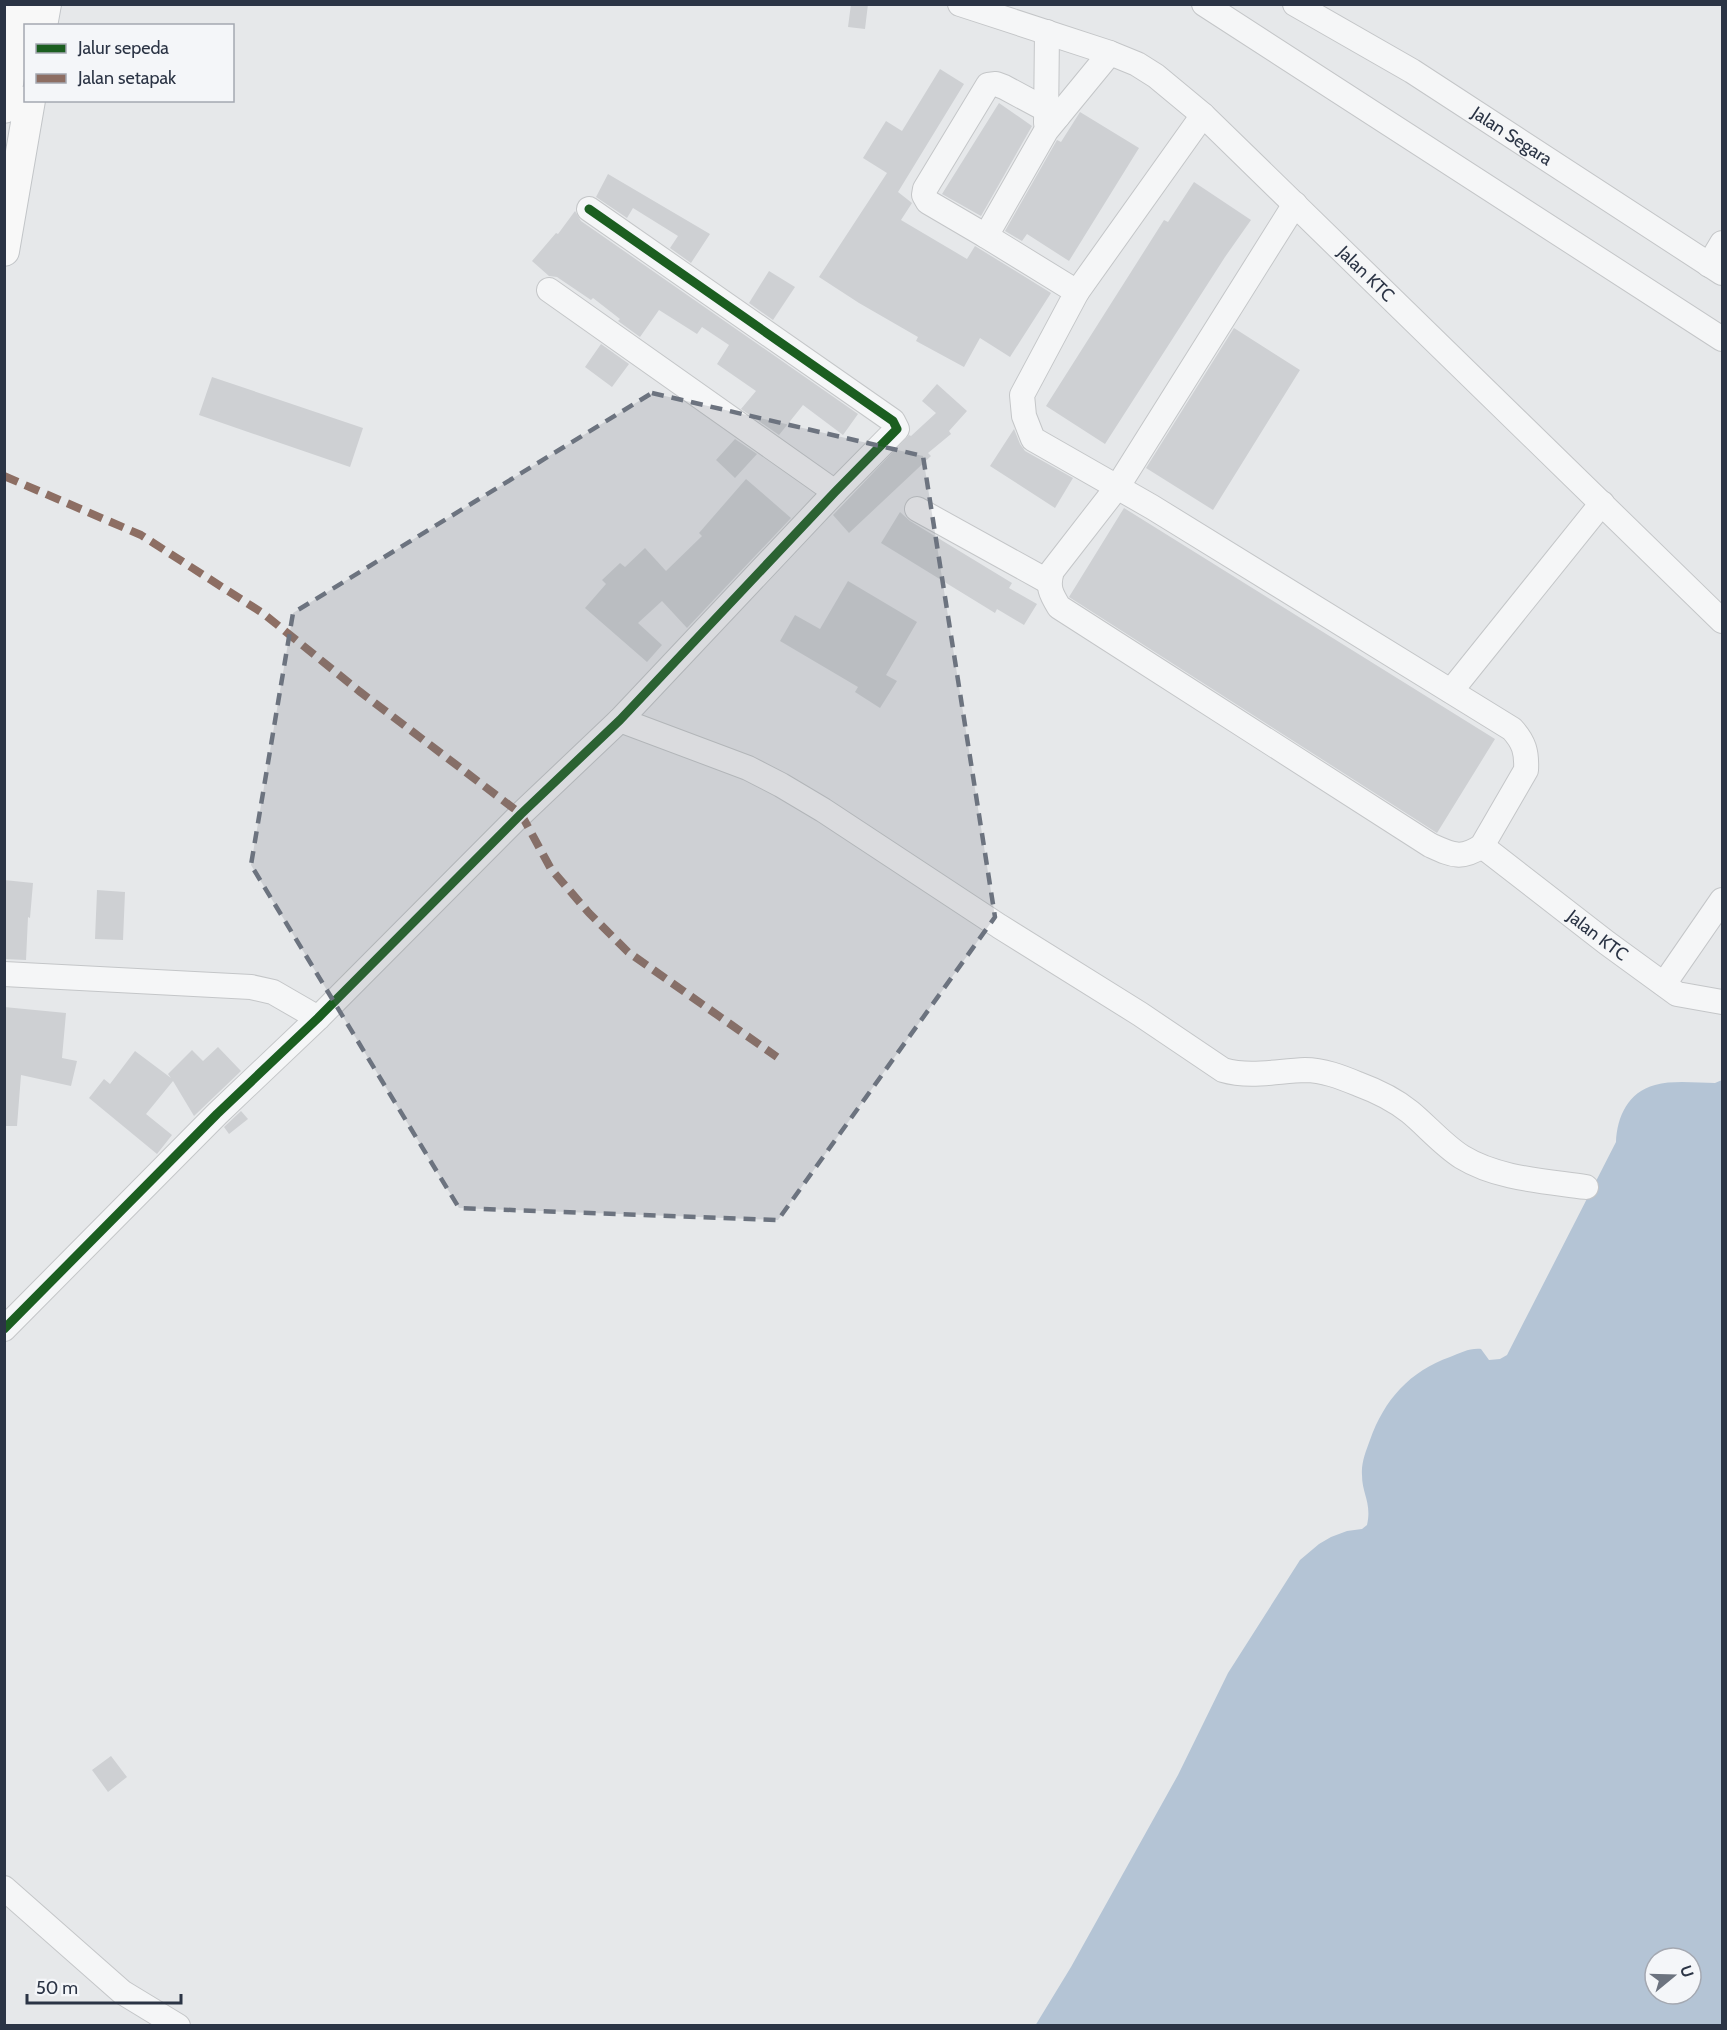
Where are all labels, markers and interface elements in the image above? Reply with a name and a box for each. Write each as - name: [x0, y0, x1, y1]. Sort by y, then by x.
- legend: [24, 24, 234, 102]
- text: Jalur sepeda: [77, 37, 169, 59]
- text: Jalan setapak: [77, 67, 177, 89]
- street label: Jalan Segara: [1467, 101, 1557, 170]
- street label: Jalan KTC: [1332, 241, 1399, 306]
- street label: Jalan KTC: [1562, 905, 1632, 965]
- north arrow: [1643, 1946, 1703, 2006]
- text: U: [1676, 1963, 1698, 1980]
- scale bar: [27, 1967, 182, 2005]
- text: 50 m: [36, 1977, 78, 1999]

